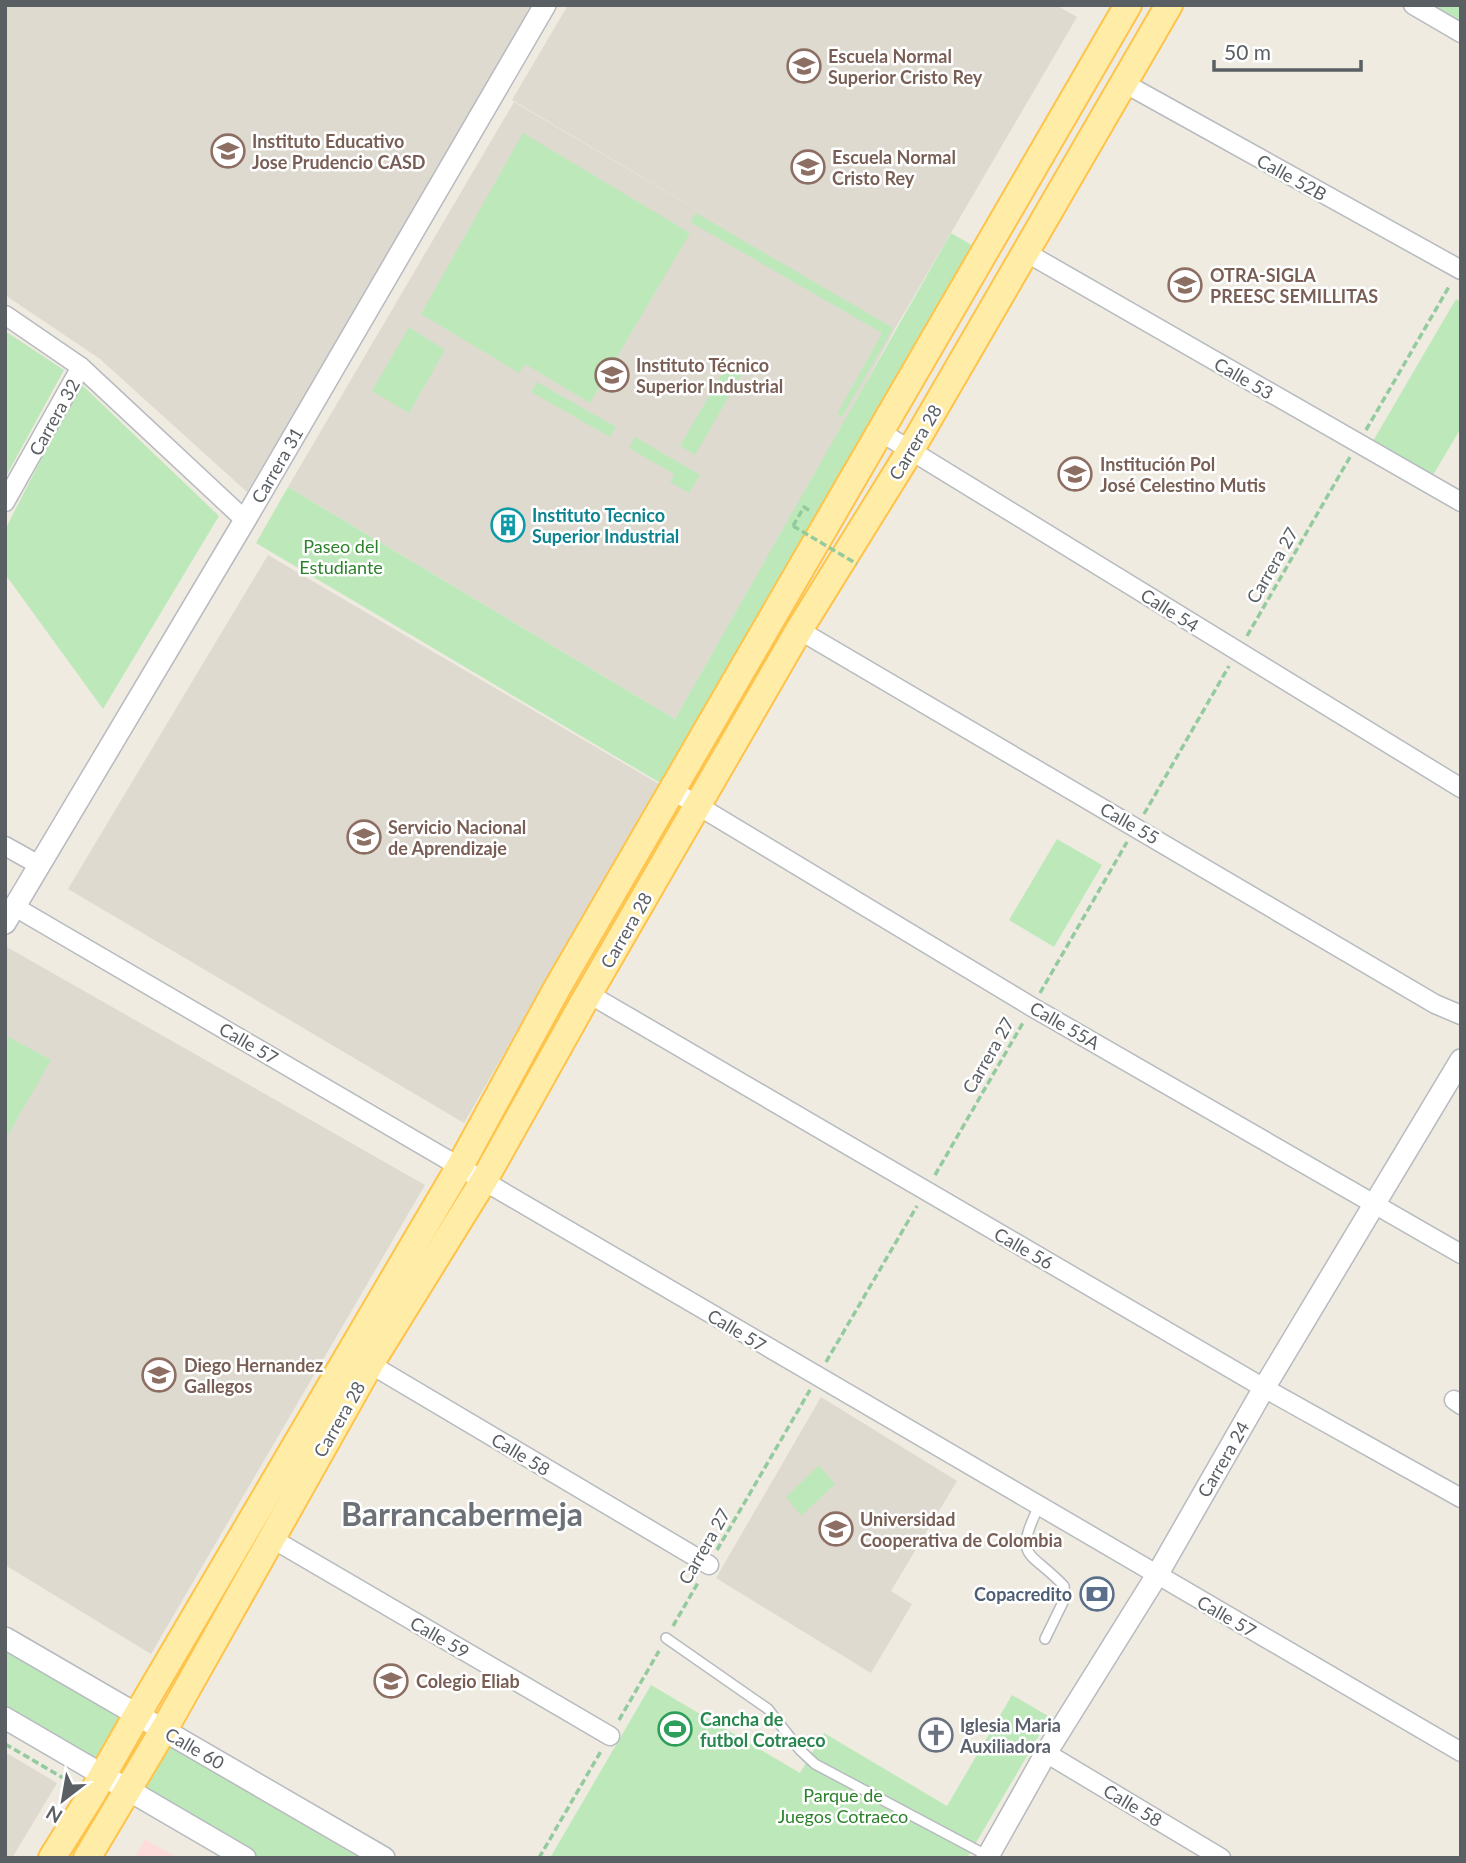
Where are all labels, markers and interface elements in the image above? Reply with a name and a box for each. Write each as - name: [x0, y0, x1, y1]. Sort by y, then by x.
- scale bar: [1214, 28, 1361, 72]
- text: 50 m: [1224, 39, 1271, 64]
- place label: Escuela Normal Superior Cristo Rey: [828, 45, 983, 88]
- school or university icon: Escuela Normal Superior Cristo Rey: [785, 47, 823, 85]
- place label: Instituto Educativo Jose Prudencio CASD: [252, 130, 425, 173]
- school or university icon: Instituto Educativo Jose Prudencio CASD: [209, 132, 247, 170]
- place label: Escuela Normal Cristo Rey: [832, 146, 956, 189]
- school or university icon: Escuela Normal Cristo Rey: [789, 148, 827, 186]
- street label: Calle 52B: [1253, 149, 1331, 205]
- place label: OTRA-SIGLA PREESC SEMILLITAS: [1210, 264, 1378, 307]
- school or university icon: OTRA-SIGLA PREESC SEMILLITAS: [1166, 266, 1204, 304]
- street label: Calle 53: [1211, 352, 1277, 404]
- place label: Instituto Técnico Superior Industrial: [636, 354, 783, 397]
- school or university icon: Instituto Técnico Superior Industrial: [593, 356, 631, 394]
- street label: Carrera 32: [24, 375, 84, 459]
- street label: Carrera 28: [884, 400, 946, 484]
- street label: Carrera 31: [246, 423, 308, 507]
- place label: Institución Pol José Celestino Mutis: [1100, 453, 1266, 496]
- school or university icon: Institución Pol José Celestino Mutis: [1056, 455, 1094, 493]
- place label: Instituto Tecnico Superior Industrial: [532, 504, 679, 547]
- building icon: Instituto Tecnico Superior Industrial: [489, 506, 527, 544]
- street label: Carrera 27: [1241, 523, 1303, 607]
- park label: Paseo del Estudiante: [299, 535, 383, 578]
- street label: Calle 54: [1137, 584, 1203, 636]
- street label: Calle 55: [1097, 797, 1163, 849]
- place label: Servicio Nacional de Aprendizaje: [388, 816, 526, 859]
- school or university icon: Servicio Nacional de Aprendizaje: [345, 818, 383, 856]
- street label: Carrera 28: [595, 888, 657, 972]
- street label: Calle 55A: [1026, 996, 1104, 1054]
- street label: Carrera 27: [957, 1013, 1019, 1097]
- street label: Calle 57: [216, 1017, 282, 1069]
- street label: Calle 56: [991, 1222, 1057, 1274]
- street label: Calle 57: [704, 1304, 770, 1356]
- place label: Diego Hernandez Gallegos: [184, 1354, 323, 1397]
- school or university icon: Diego Hernandez Gallegos: [140, 1356, 178, 1394]
- street label: Carrera 28: [308, 1377, 370, 1461]
- street label: Carrera 24: [1192, 1417, 1254, 1501]
- street label: Calle 58: [488, 1428, 554, 1480]
- district label: Barrancabermeja: [341, 1494, 583, 1533]
- street label: Carrera 27: [673, 1504, 735, 1588]
- place label: Universidad Cooperativa de Colombia: [860, 1508, 1062, 1551]
- school or university icon: Universidad Cooperativa de Colombia: [817, 1510, 855, 1548]
- bank icon: Copacredito: [1078, 1575, 1116, 1613]
- place label: Copacredito: [974, 1583, 1072, 1605]
- street label: Calle 57: [1194, 1590, 1260, 1642]
- street label: Calle 59: [407, 1611, 473, 1663]
- school or university icon: Colegio Eliab: [372, 1662, 410, 1700]
- place label: Colegio Eliab: [416, 1670, 520, 1692]
- place label: Cancha de futbol Cotraeco: [700, 1708, 825, 1751]
- sports icon: Cancha de futbol Cotraeco: [656, 1710, 694, 1748]
- place label: Iglesia Maria Auxiliadora: [959, 1714, 1061, 1757]
- church icon: Iglesia Maria Auxiliadora: [917, 1716, 955, 1754]
- street label: Calle 60: [162, 1722, 228, 1774]
- north arrow: [28, 1765, 98, 1835]
- street label: Calle 58: [1100, 1779, 1166, 1831]
- park label: Parque de Juegos Cotraeco: [778, 1784, 908, 1827]
- text: N: [42, 1801, 66, 1829]

